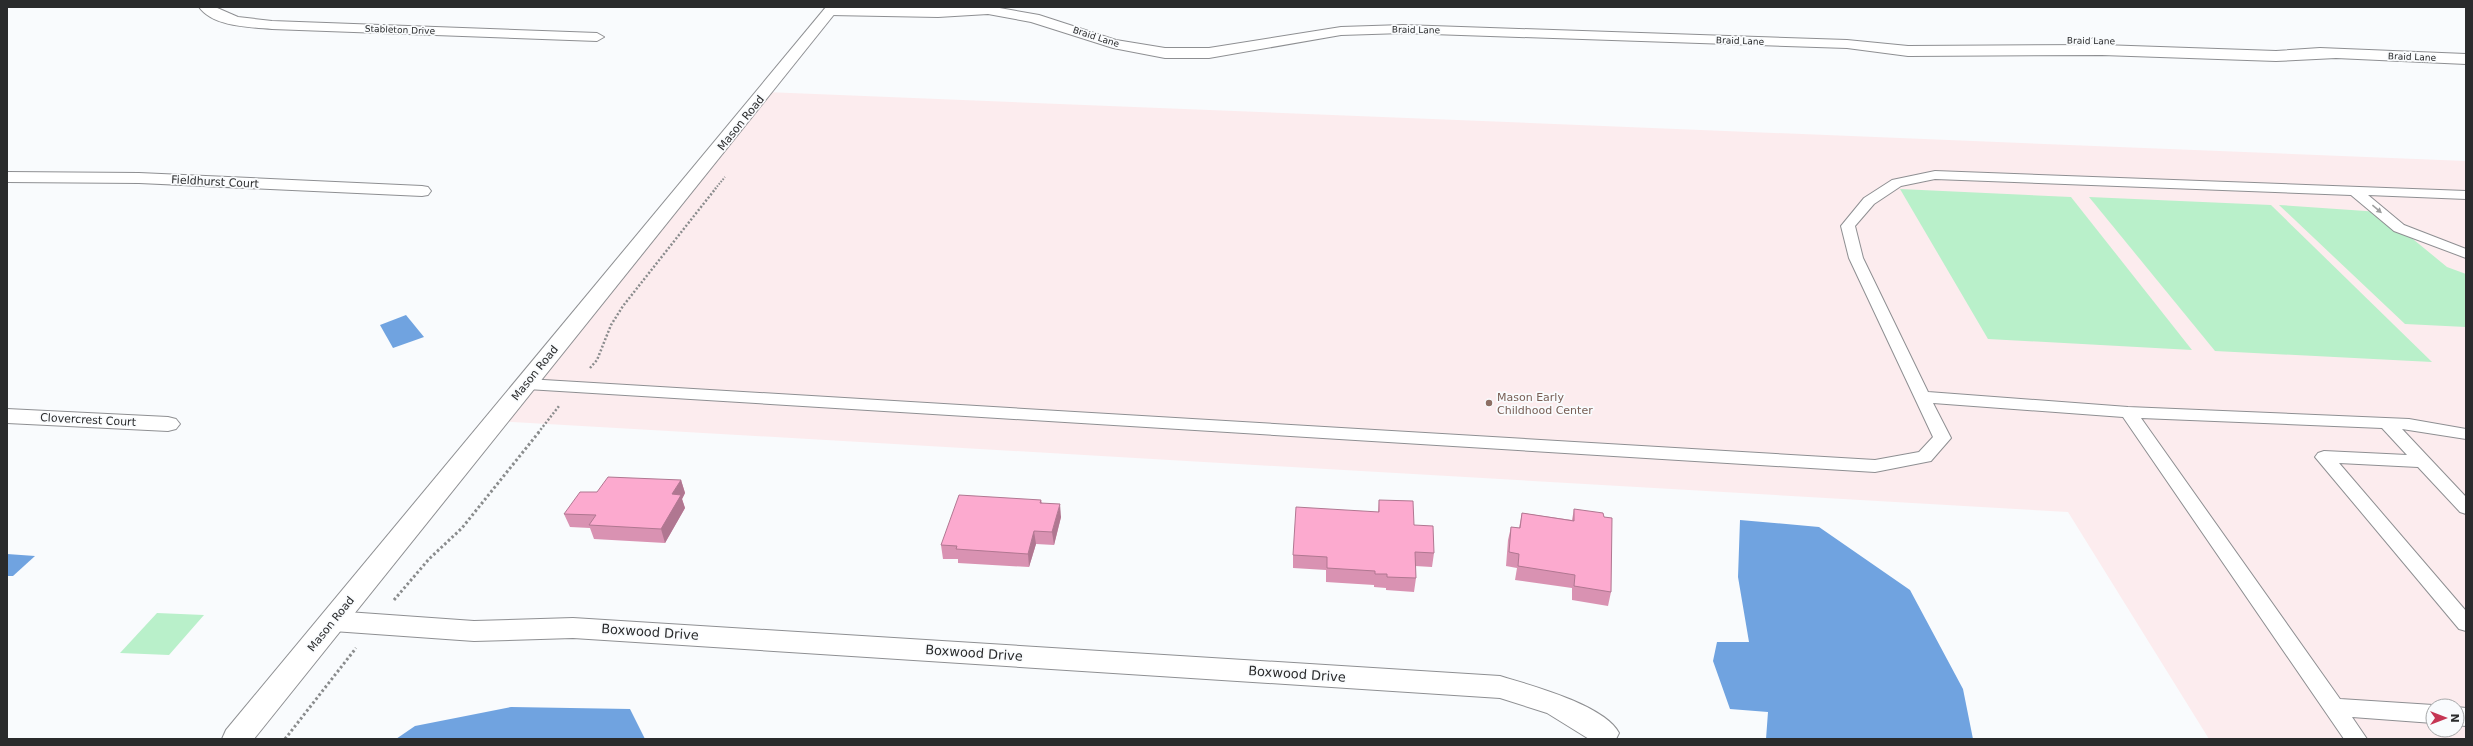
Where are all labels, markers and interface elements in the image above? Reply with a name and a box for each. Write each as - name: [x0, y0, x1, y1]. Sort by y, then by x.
- street label: Stableton Drive: [365, 24, 436, 36]
- street label: Braid Lane: [1072, 25, 1121, 49]
- street label: Braid Lane: [1392, 25, 1441, 35]
- street label: Braid Lane: [1716, 35, 1765, 47]
- street label: Braid Lane: [2067, 36, 2116, 46]
- street label: Braid Lane: [2388, 51, 2437, 63]
- street label: Mason Road: [715, 93, 767, 153]
- street label: Fieldhurst Court: [171, 173, 260, 191]
- one-way arrow: [2372, 205, 2382, 214]
- street label: Mason Road: [509, 343, 561, 403]
- place label: Mason Early Childhood Center: [1497, 391, 1593, 417]
- marker: Mason Early Childhood Center: [1484, 398, 1494, 408]
- street label: Clovercrest Court: [40, 411, 137, 429]
- street label: Mason Road: [305, 594, 357, 654]
- street label: Boxwood Drive: [601, 621, 699, 643]
- street label: Boxwood Drive: [925, 642, 1023, 664]
- street label: Boxwood Drive: [1248, 663, 1346, 685]
- north arrow: [2425, 698, 2465, 738]
- text: N: [2448, 713, 2461, 723]

